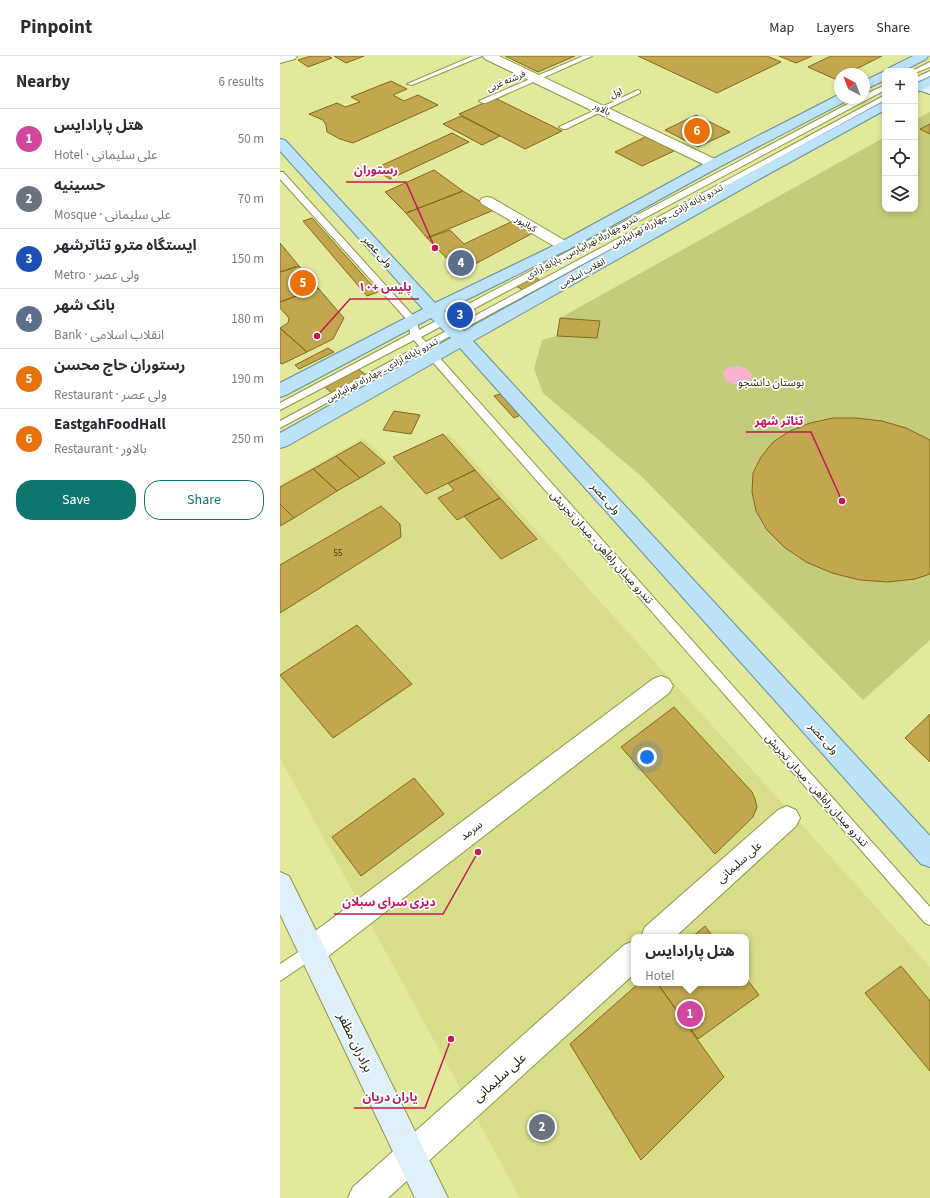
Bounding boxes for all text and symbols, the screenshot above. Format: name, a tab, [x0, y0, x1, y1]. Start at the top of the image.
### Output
text: Pinpoint	[20, 14, 92, 41]
text: Map	[769, 18, 794, 38]
text: Layers	[816, 18, 854, 38]
text: Share	[876, 18, 910, 38]
street label: فرشته غربی	[485, 68, 528, 95]
north arrow	[834, 68, 870, 104]
map controls	[882, 68, 918, 212]
button: +	[882, 68, 918, 104]
text: Nearby	[16, 70, 70, 94]
text: 6 results	[219, 73, 264, 91]
street label: اول	[608, 85, 625, 102]
street label: بالاور	[590, 99, 613, 119]
button: −	[882, 104, 918, 140]
text: هتل پارادایس	[54, 115, 143, 136]
pin: 6	[684, 116, 710, 146]
text: 1	[26, 130, 32, 148]
text: 50 m	[238, 130, 264, 148]
button: locate	[882, 140, 918, 176]
text: Hotel · علی سلیمانی	[54, 146, 158, 164]
callout: رستوران	[346, 158, 406, 182]
text: رستوران	[354, 162, 398, 179]
text: حسینیه	[54, 175, 105, 196]
button: layers	[882, 176, 918, 212]
street label: تندرو پایانه آزادی ـ چهارراه تهرانپارس	[609, 181, 726, 252]
text: 2	[26, 190, 32, 208]
text: 70 m	[238, 190, 264, 208]
text: Mosque · علی سلیمانی	[54, 206, 171, 224]
street label: تندرو چهارراه تهرانپارس ـ پایانه آزادی	[524, 212, 641, 283]
street label: کیانپور	[512, 213, 539, 236]
street label: ولی عصر	[358, 231, 396, 271]
text: ایستگاه مترو تئاترشهر	[54, 235, 197, 256]
pin: 4	[448, 248, 474, 278]
text: 3	[26, 250, 32, 268]
text: 150 m	[231, 250, 264, 268]
street label: انقلاب اسلامی	[557, 255, 608, 292]
text: Metro · ولی عصر	[54, 266, 139, 284]
pin: 5	[290, 268, 316, 298]
callout: پلیس +۱۰	[350, 275, 419, 299]
text: پلیس +۱۰	[358, 279, 412, 296]
text: بانک شهر	[54, 295, 115, 316]
pin: 3	[447, 300, 473, 330]
text: 4	[26, 310, 32, 328]
text: 180 m	[231, 310, 264, 328]
text: Bank · انقلاب اسلامی	[54, 326, 164, 344]
street label: تندرو پایانه آزادی ـ چهارراه تهرانپارس	[324, 335, 441, 406]
text: رستوران حاج محسن	[54, 355, 185, 376]
text: 5	[26, 370, 32, 388]
text: 190 m	[231, 370, 264, 388]
park label: بوستان دانشجو	[738, 375, 804, 390]
text: Restaurant · ولی عصر	[54, 386, 167, 404]
callout: تئاتر شهر	[746, 408, 811, 432]
text: تئاتر شهر	[754, 413, 804, 430]
text: EastgahFoodHall	[54, 414, 166, 435]
text: 6	[26, 430, 32, 448]
text: 250 m	[231, 430, 264, 448]
text: Restaurant · بالاور	[54, 440, 147, 458]
street label: ولی عصر	[587, 478, 624, 518]
button: Save	[16, 480, 136, 520]
button: Share	[144, 480, 264, 520]
street label: تندرو میدان راه‌آهن - میدان تجریش	[547, 488, 657, 607]
house number: 55	[334, 547, 343, 560]
street label: ولی عصر	[805, 718, 842, 758]
street label: تندرو میدان راه‌آهن - میدان تجریش	[762, 731, 872, 850]
your location	[637, 747, 657, 767]
street label: سرمد	[457, 817, 486, 844]
street label: علی سلیمانی	[714, 838, 765, 887]
callout: دیزی سرای سبلان	[334, 890, 443, 914]
text: دیزی سرای سبلان	[342, 894, 436, 911]
popup	[631, 934, 749, 986]
text: هتل پارادایس	[645, 941, 735, 962]
text: Hotel	[645, 967, 675, 985]
pin: 1	[677, 999, 703, 1029]
street label: برادران مظفر	[332, 1009, 377, 1075]
street label: علی سلیمانی	[469, 1049, 531, 1106]
callout: یاران دریان	[354, 1084, 425, 1108]
text: یاران دریان	[362, 1089, 418, 1106]
pin: 2	[529, 1112, 555, 1142]

